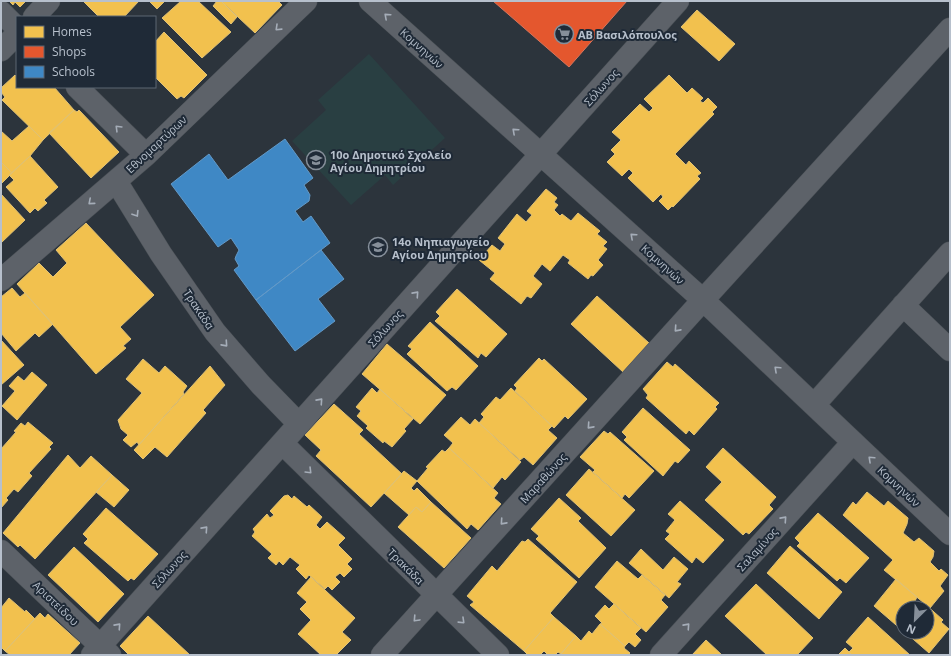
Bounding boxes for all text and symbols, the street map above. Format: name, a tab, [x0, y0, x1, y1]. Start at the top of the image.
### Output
one-way arrow	[384, 13, 392, 21]
legend	[16, 16, 156, 88]
text: Homes	[52, 23, 92, 40]
one-way arrow	[275, 23, 283, 31]
supermarket icon: ΑΒ Βασιλόπουλος	[553, 23, 575, 45]
street label: Κομνηνών	[397, 25, 447, 71]
place label: ΑΒ Βασιλόπουλος	[578, 27, 677, 42]
text: Shops	[52, 43, 87, 60]
text: Schools	[52, 63, 95, 80]
street label: Σόλωνος	[580, 65, 622, 109]
street label: Εθνομαρτύρων	[122, 112, 190, 176]
one-way arrow	[115, 125, 123, 133]
one-way arrow	[512, 128, 520, 135]
place label: 10ο Δημοτικό Σχολείο Αγίου Δημητρίου	[330, 147, 452, 175]
school or university icon: 10ο Δημοτικό Σχολείο Αγίου Δημητρίου	[305, 149, 327, 171]
one-way arrow	[88, 198, 95, 205]
one-way arrow	[132, 210, 139, 217]
place label: 14ο Νηπιαγωγείο Αγίου Δημητρίου	[392, 234, 490, 262]
one-way arrow	[630, 234, 637, 241]
school or university icon: 14ο Νηπιαγωγείο Αγίου Δημητρίου	[367, 236, 389, 258]
street label: Κομνηνών	[638, 241, 688, 287]
street label: Τρακάδα	[180, 286, 218, 332]
one-way arrow	[411, 291, 418, 299]
street label: Σόλωνος	[364, 306, 406, 350]
one-way arrow	[674, 324, 682, 332]
one-way arrow	[221, 339, 228, 347]
one-way arrow	[774, 367, 781, 374]
one-way arrow	[315, 398, 322, 406]
one-way arrow	[588, 421, 595, 428]
street label: Μαραθώνος	[516, 450, 570, 506]
one-way arrow	[868, 456, 876, 464]
street label: Κομνηνών	[874, 462, 924, 510]
one-way arrow	[304, 466, 312, 473]
one-way arrow	[500, 517, 508, 525]
one-way arrow	[779, 517, 786, 524]
street label: Σαλαμίνος	[733, 524, 781, 574]
one-way arrow	[200, 526, 207, 534]
street label: Τρακάδα	[385, 545, 427, 587]
street label: Σόλωνος	[148, 547, 190, 591]
street label: Αριστείδου	[30, 577, 82, 629]
north arrow	[895, 600, 935, 640]
one-way arrow	[414, 614, 421, 621]
one-way arrow	[457, 616, 465, 623]
text: N	[904, 621, 918, 638]
one-way arrow	[113, 623, 121, 631]
one-way arrow	[682, 623, 690, 631]

